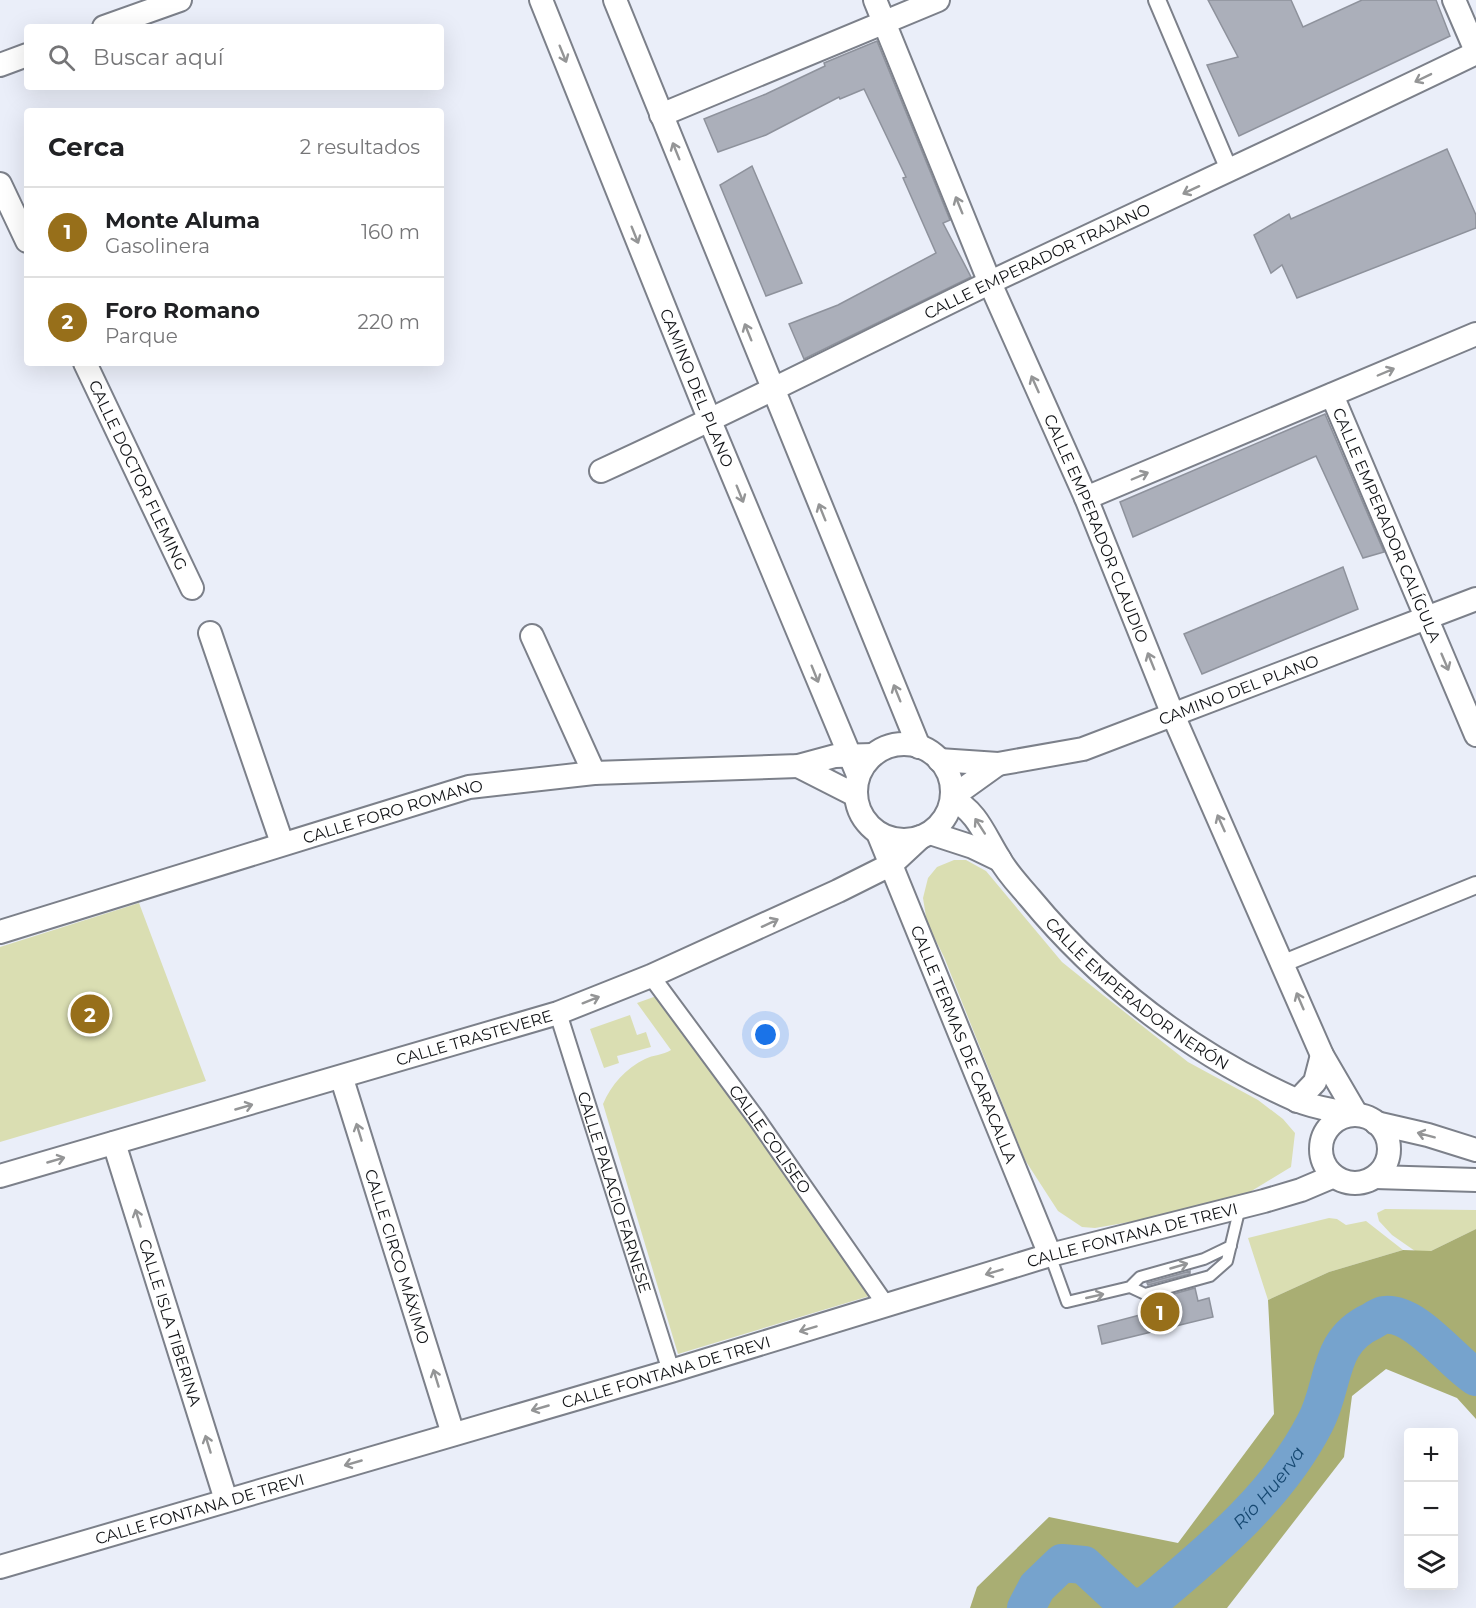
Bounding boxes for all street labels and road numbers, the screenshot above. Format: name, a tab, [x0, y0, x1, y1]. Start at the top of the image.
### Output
street label: CALLE EMPERADOR TRAJANO	[921, 199, 1153, 323]
street label: CAMINO DEL PLANO	[656, 306, 738, 470]
street label: CALLE DOCTOR FLEMING	[85, 377, 192, 573]
street label: CALLE EMPERADOR CALÍGULA	[1329, 405, 1445, 645]
street label: CALLE EMPERADOR CLAUDIO	[1040, 411, 1153, 646]
street label: CAMINO DEL PLANO	[1156, 650, 1321, 729]
street label: CALLE FORO ROMANO	[300, 776, 484, 847]
street label: CALLE EMPERADOR NERÓN	[1042, 913, 1233, 1073]
street label: CALLE TERMAS DE CARACALLA	[907, 922, 1021, 1166]
street label: CALLE TRASTEVERE	[394, 1006, 555, 1069]
street label: CALLE COLISEO	[725, 1081, 815, 1197]
street label: CALLE PALACIO FARNESE	[574, 1089, 655, 1295]
street label: CALLE CIRCO MÁXIMO	[361, 1167, 434, 1346]
street label: CALLE FONTANA DE TREVI	[1024, 1199, 1239, 1271]
street label: CALLE ISLA TIBERINA	[135, 1237, 206, 1409]
street label: CALLE FONTANA DE TREVI	[559, 1332, 773, 1412]
street label: CALLE FONTANA DE TREVI	[93, 1469, 306, 1548]

